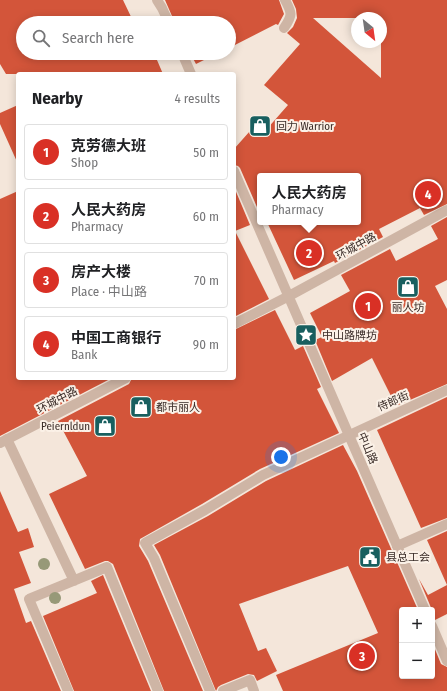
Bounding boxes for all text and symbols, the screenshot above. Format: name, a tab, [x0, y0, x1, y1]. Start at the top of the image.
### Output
north arrow	[351, 12, 387, 48]
search box	[16, 16, 236, 60]
icon: search	[30, 27, 52, 49]
text: Search here	[62, 29, 134, 47]
text: Nearby	[32, 88, 83, 109]
text: 4 results	[174, 91, 220, 106]
shop icon: 回力 Warrior	[247, 113, 273, 139]
place label: 回力 Warrior	[276, 120, 334, 133]
text: 克劳德大班	[71, 137, 146, 155]
text: 1	[43, 145, 49, 160]
text: 50 m	[193, 145, 219, 160]
text: Shop	[71, 155, 98, 170]
popup	[257, 173, 361, 225]
pin: 4	[415, 179, 441, 209]
text: 人民大药房	[271, 184, 347, 202]
text: 人民大药房	[71, 201, 146, 219]
text: Pharmacy	[271, 202, 324, 217]
text: 2	[43, 209, 49, 224]
text: 60 m	[193, 209, 219, 224]
text: Pharmacy	[71, 219, 123, 234]
street label: 环城中路	[334, 230, 379, 263]
pin: 2	[296, 238, 322, 268]
text: 房产大楼	[71, 263, 131, 281]
text: 3	[43, 273, 49, 288]
text: 70 m	[194, 273, 219, 288]
shop icon: 丽人坊	[395, 274, 421, 300]
text: Place · 中山路	[71, 284, 147, 299]
pin: 1	[355, 291, 381, 321]
place label: 丽人坊	[392, 301, 425, 314]
place icon: 中山路牌坊	[293, 322, 319, 348]
text: 中国工商银行	[71, 329, 161, 347]
place label: 中山路牌坊	[322, 329, 377, 342]
text: 4	[43, 337, 49, 352]
text: 90 m	[193, 337, 219, 352]
text: Bank	[71, 347, 97, 362]
street label: 环城中路	[35, 385, 80, 416]
street label: 侍郎街	[375, 389, 411, 414]
shop icon: 都市丽人	[128, 394, 154, 420]
place label: 都市丽人	[156, 401, 200, 414]
shop icon: Peiernldun	[92, 413, 118, 439]
place label: Peiernldun	[41, 420, 90, 433]
street label: 中山路	[355, 430, 380, 466]
your location	[271, 447, 291, 467]
public building icon: 县总工会	[357, 544, 383, 570]
place label: 县总工会	[386, 551, 430, 564]
map controls	[399, 607, 435, 679]
button: +	[399, 607, 435, 643]
pin: 3	[349, 641, 375, 671]
button: −	[399, 643, 435, 679]

